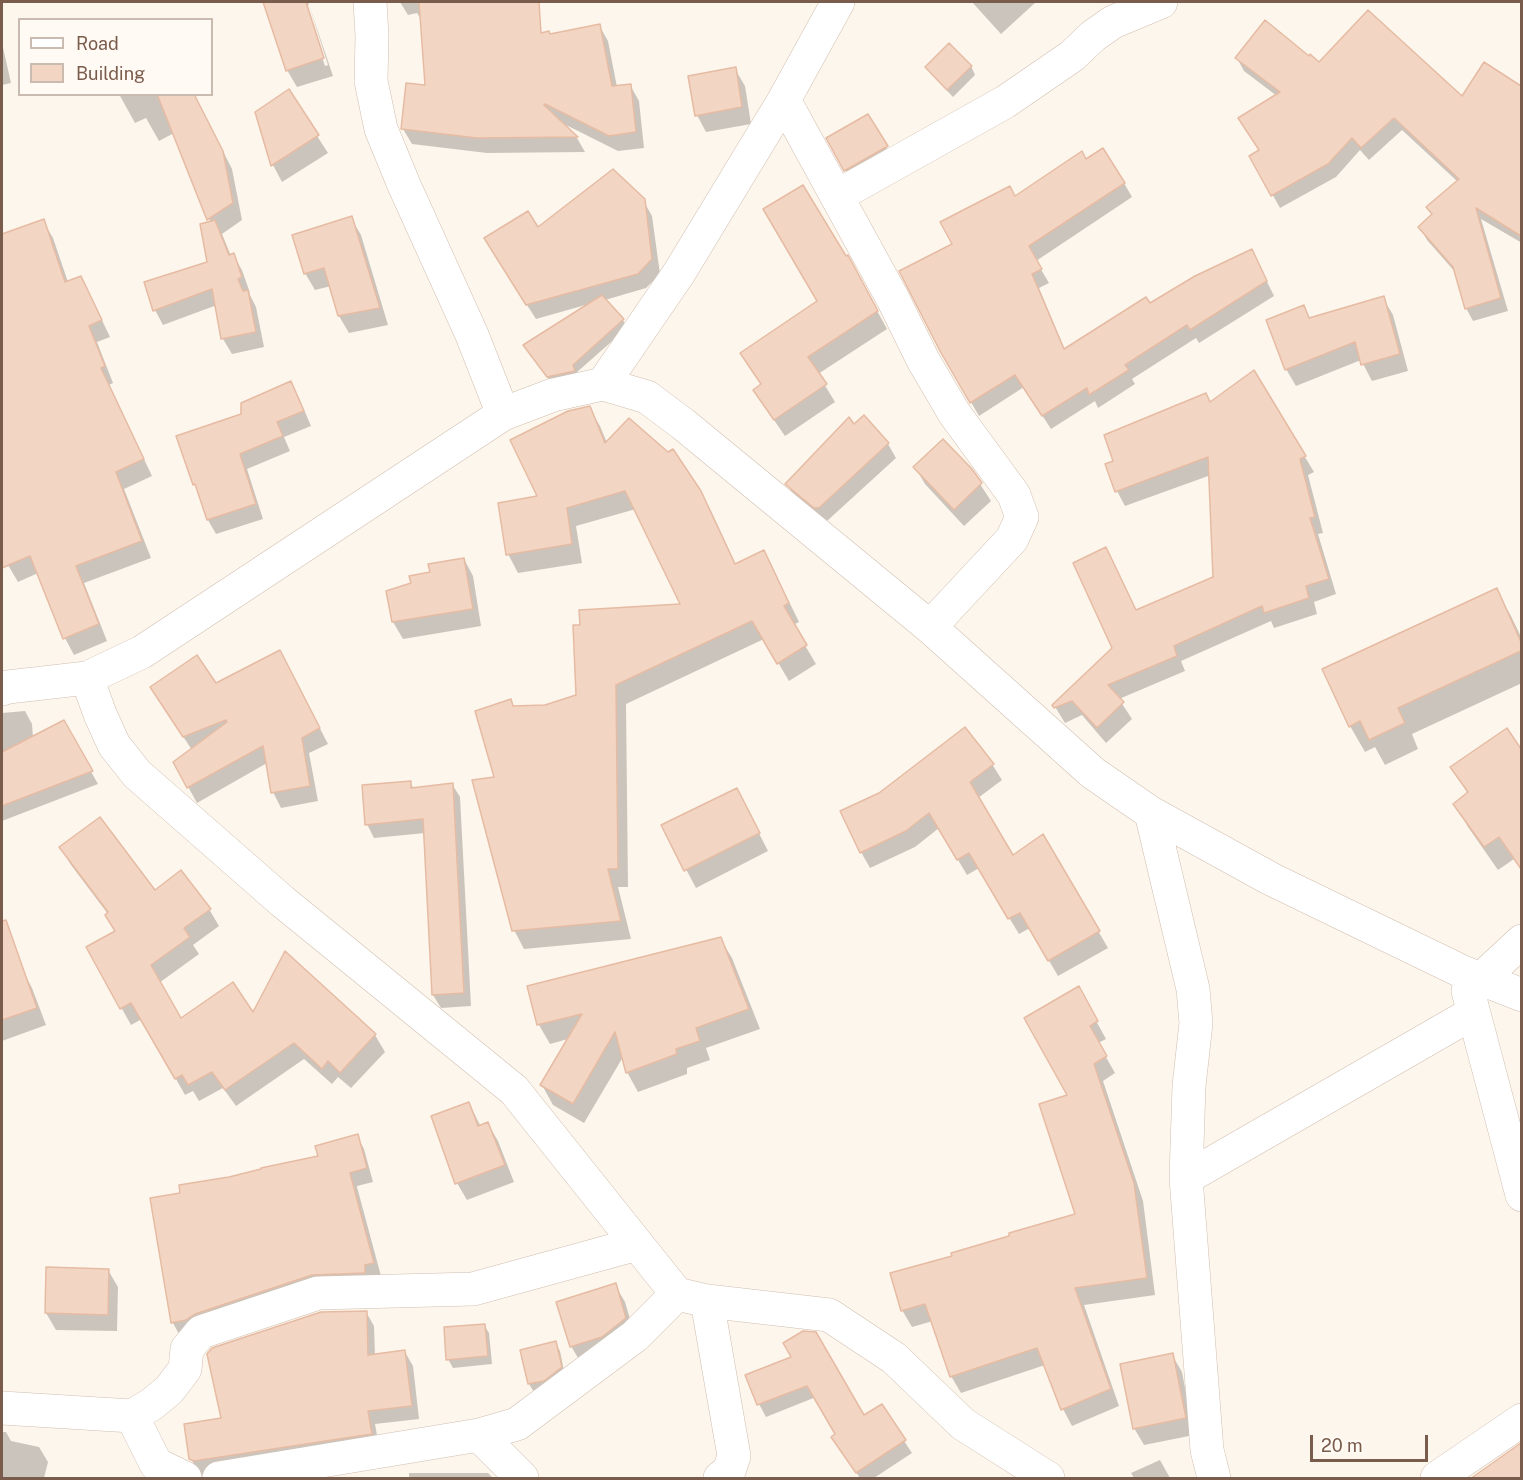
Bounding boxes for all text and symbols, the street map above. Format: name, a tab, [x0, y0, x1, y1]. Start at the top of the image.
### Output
legend	[18, 18, 213, 96]
text: Road	[76, 33, 119, 54]
text: Building	[76, 63, 145, 84]
scale bar	[1313, 1423, 1432, 1461]
text: 20 m	[1321, 1435, 1363, 1456]

